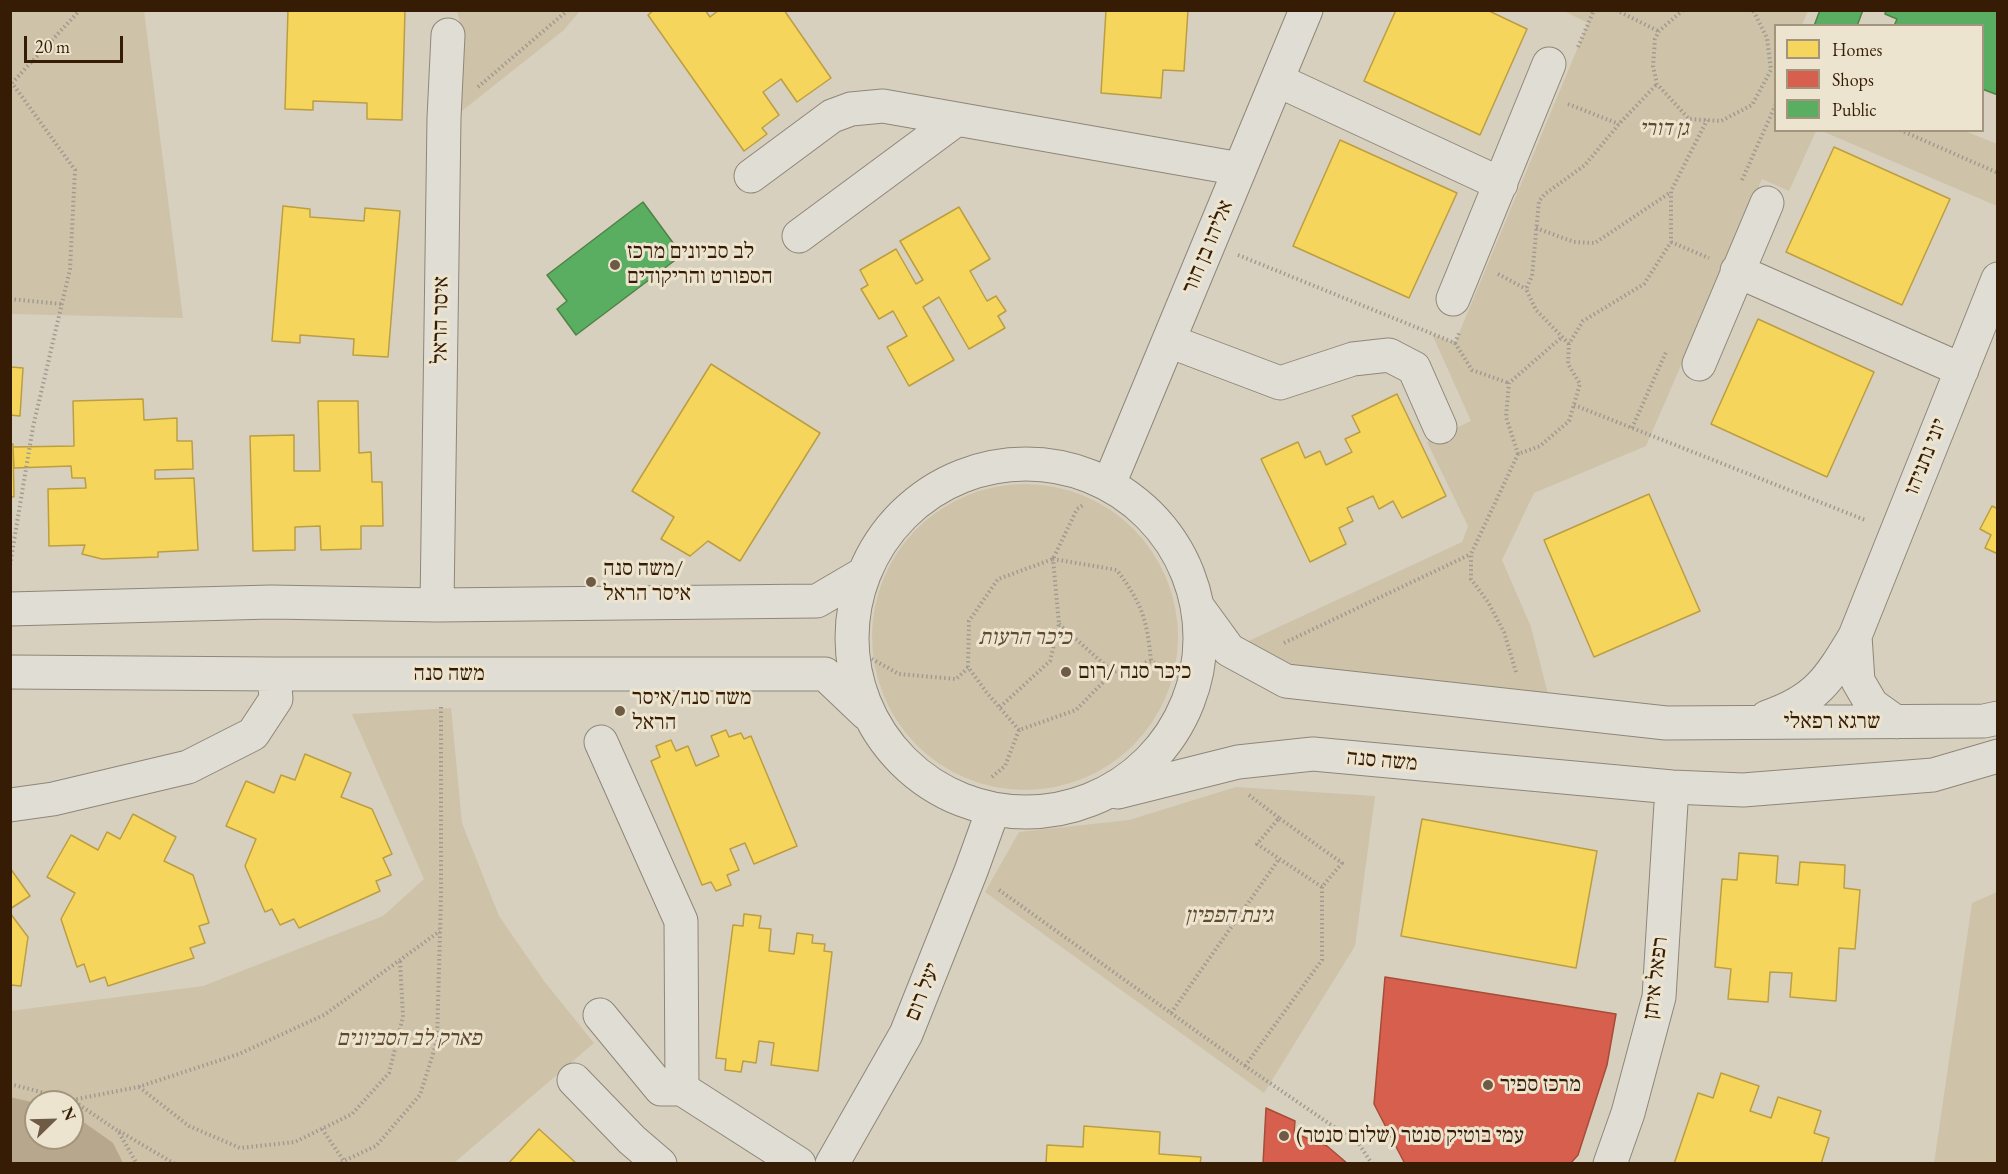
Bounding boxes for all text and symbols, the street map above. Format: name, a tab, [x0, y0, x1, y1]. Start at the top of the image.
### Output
scale bar	[27, 24, 126, 62]
legend	[1774, 24, 1984, 132]
text: 20 m	[35, 35, 70, 58]
text: Homes	[1832, 38, 1882, 61]
text: Shops	[1832, 68, 1874, 91]
text: Public	[1832, 98, 1876, 121]
park label: גן דורי	[1639, 116, 1689, 142]
street label: אליהו בן חור	[1176, 196, 1240, 298]
place label: לב סביונים מרכז הספורט והריקודים	[627, 239, 773, 290]
marker: לב סביונים מרכז הספורט והריקודים	[608, 258, 622, 272]
street label: איסר הראל	[427, 276, 455, 364]
street label: יוני נתניהו	[1899, 415, 1953, 499]
place label: משה סנה/ איסר הראל	[603, 556, 691, 608]
marker: משה סנה/ איסר הראל	[584, 575, 598, 589]
park label: כיכר הרעות	[979, 625, 1071, 651]
place label: כיכר סנה /רום	[1078, 659, 1192, 685]
street label: משה סנה	[413, 661, 485, 687]
marker: כיכר סנה /רום	[1059, 665, 1073, 679]
place label: משה סנה/איסר הראל	[632, 685, 752, 736]
marker: משה סנה/איסר הראל	[613, 704, 627, 718]
street label: שרגא רפאלי	[1783, 709, 1881, 735]
street label: משה סנה	[1345, 745, 1419, 777]
park label: גינת הפפיון	[1185, 903, 1273, 929]
street label: רפאל איתן	[1638, 935, 1674, 1021]
street label: יעל רום	[900, 959, 946, 1025]
park label: פארק לב הסביונים	[337, 1026, 481, 1052]
place label: מרכז ספיר	[1500, 1072, 1581, 1098]
marker: מרכז ספיר	[1481, 1078, 1495, 1092]
north arrow	[24, 1090, 84, 1150]
text: N	[57, 1103, 81, 1124]
place label: עמי בוטיק סנטר (שלום סנטר)	[1296, 1123, 1524, 1149]
marker: עמי בוטיק סנטר (שלום סנטר)	[1277, 1129, 1291, 1143]

